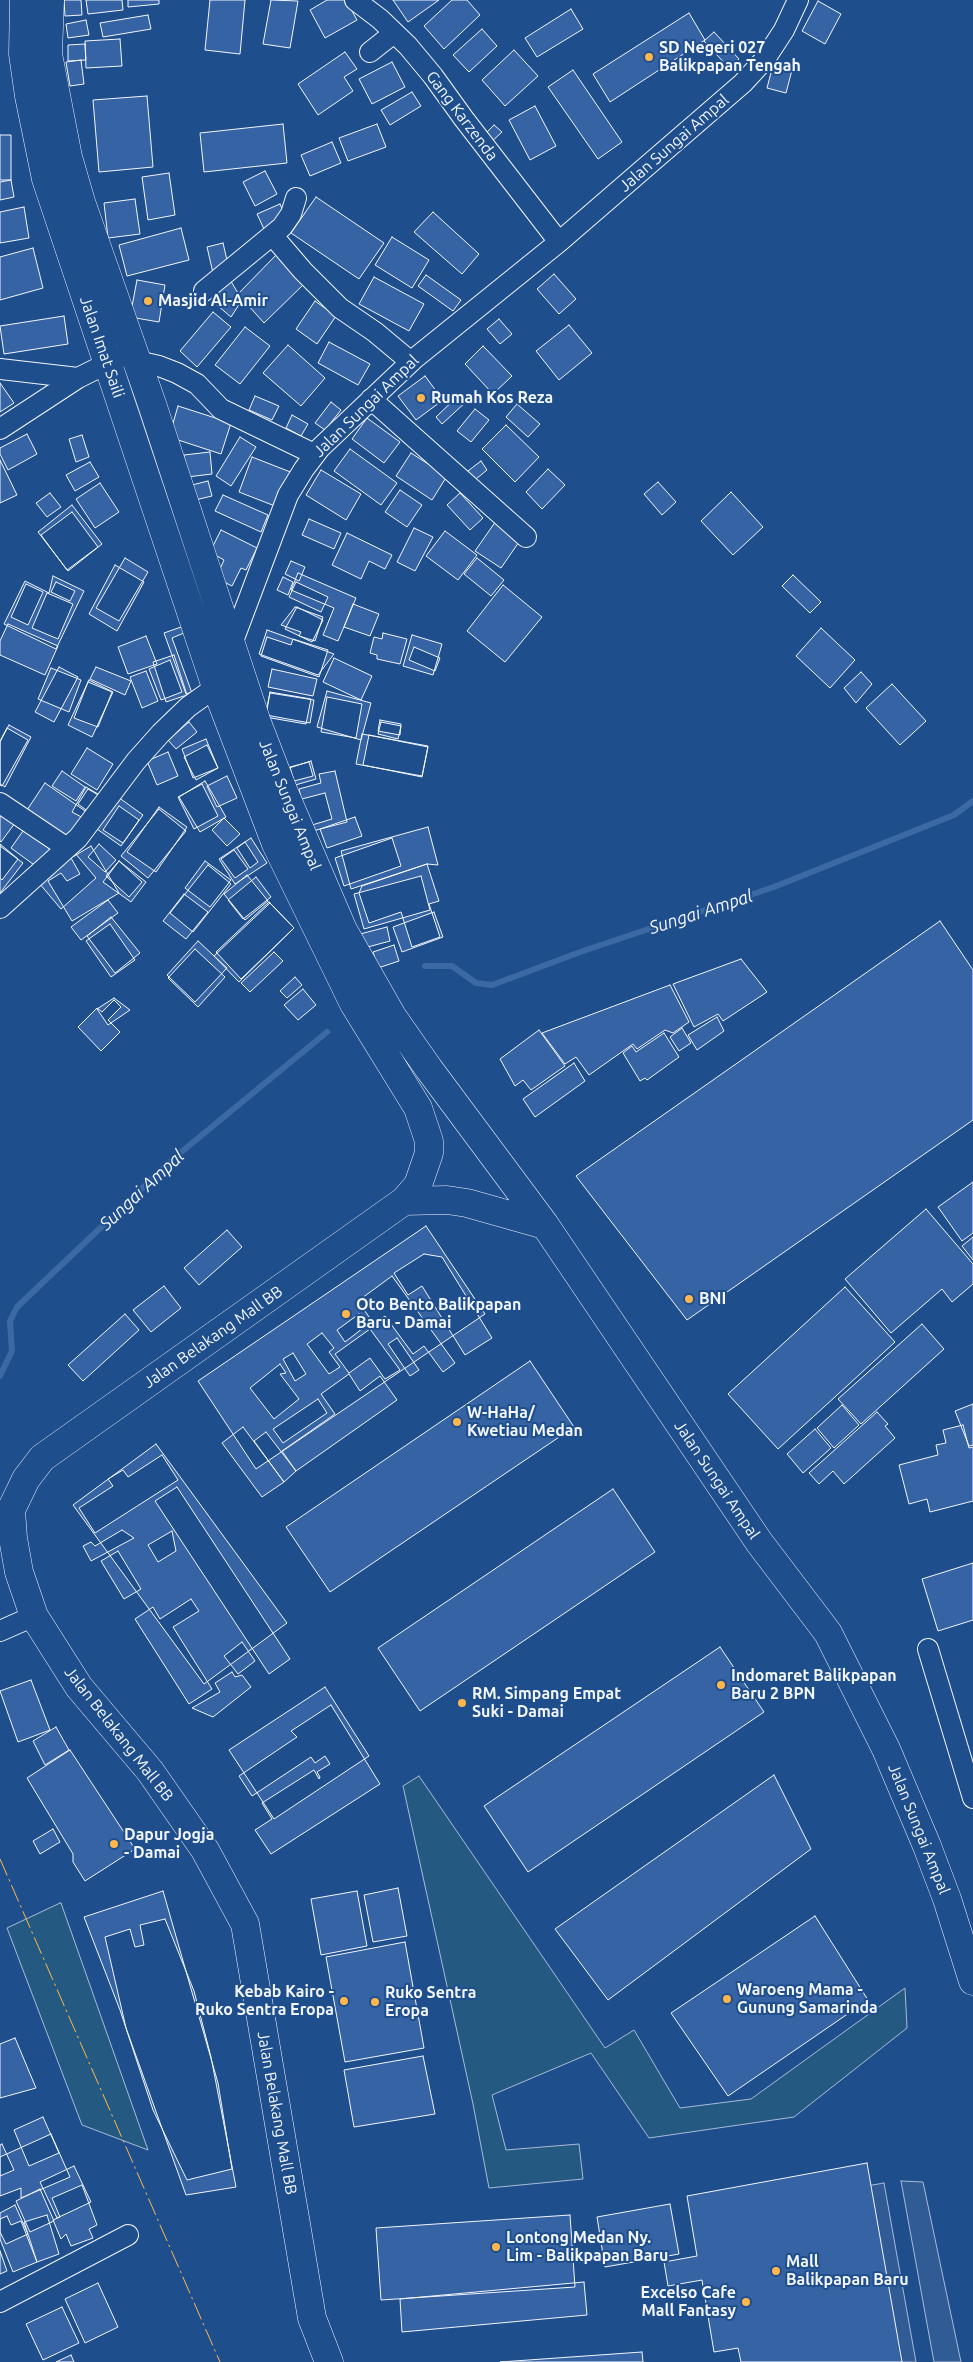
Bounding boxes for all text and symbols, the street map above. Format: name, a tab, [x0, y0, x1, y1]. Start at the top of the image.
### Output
place label: SD Negeri 027 Balikpapan Tengah	[659, 38, 801, 76]
marker: SD Negeri 027 Balikpapan Tengah	[643, 51, 655, 63]
street label: Gang Karzenda	[422, 67, 502, 165]
street label: Jalan Sungai Ampal	[615, 90, 733, 196]
place label: Masjid Al-Amir	[158, 291, 268, 311]
street label: Jalan Imat Saili	[76, 294, 128, 400]
marker: Masjid Al-Amir	[142, 295, 154, 307]
street label: Jalan Sungai Ampal	[309, 351, 423, 461]
place label: Rumah Kos Reza	[431, 388, 553, 408]
marker: Rumah Kos Reza	[415, 392, 427, 404]
street label: Jalan Sungai Ampal	[255, 737, 325, 873]
water label: Sungai Ampal	[646, 885, 756, 939]
water label: Sungai Ampal	[95, 1145, 189, 1235]
street label: Jalan Belakang Mall BB	[140, 1282, 286, 1392]
place label: BNI	[699, 1289, 726, 1309]
marker: BNI	[683, 1293, 695, 1305]
place label: Oto Bento Balikpapan Baru - Damai	[356, 1295, 521, 1333]
marker: Oto Bento Balikpapan Baru - Damai	[340, 1308, 352, 1320]
place label: W-HaHa/ Kwetiau Medan	[467, 1403, 583, 1441]
marker: W-HaHa/ Kwetiau Medan	[451, 1416, 463, 1428]
street label: Jalan Sungai Ampal	[670, 1417, 764, 1543]
street label: Jalan Belakang Mall BB	[60, 1663, 178, 1805]
place label: Indomaret Balikpapan Baru 2 BPN	[731, 1666, 897, 1704]
marker: Indomaret Balikpapan Baru 2 BPN	[715, 1679, 727, 1691]
place label: RM. Simpang Empat Suki - Damai	[472, 1684, 621, 1722]
marker: RM. Simpang Empat Suki - Damai	[456, 1697, 468, 1709]
street label: Jalan Sungai Ampal	[884, 1761, 954, 1897]
place label: Dapur Jogja - Damai	[124, 1825, 214, 1863]
marker: Dapur Jogja - Damai	[108, 1838, 120, 1850]
place label: Waroeng Mama - Gunung Samarinda	[737, 1980, 878, 2018]
place label: Kebab Kairo - Ruko Sentra Eropa	[195, 1982, 334, 2020]
place label: Ruko Sentra Eropa	[385, 1983, 476, 2021]
marker: Waroeng Mama - Gunung Samarinda	[721, 1993, 733, 2005]
marker: Kebab Kairo - Ruko Sentra Eropa	[338, 1995, 350, 2007]
marker: Ruko Sentra Eropa	[369, 1996, 381, 2008]
street label: Jalan Belakang Mall BB	[253, 2030, 301, 2196]
place label: Lontong Medan Ny. Lim - Balikpapan Baru	[506, 2228, 668, 2266]
marker: Lontong Medan Ny. Lim - Balikpapan Baru	[490, 2241, 502, 2253]
place label: Mall Balikpapan Baru	[786, 2252, 908, 2290]
marker: Mall Balikpapan Baru	[770, 2265, 782, 2277]
place label: Excelso Cafe Mall Fantasy	[641, 2283, 736, 2321]
marker: Excelso Cafe Mall Fantasy	[740, 2296, 752, 2308]

